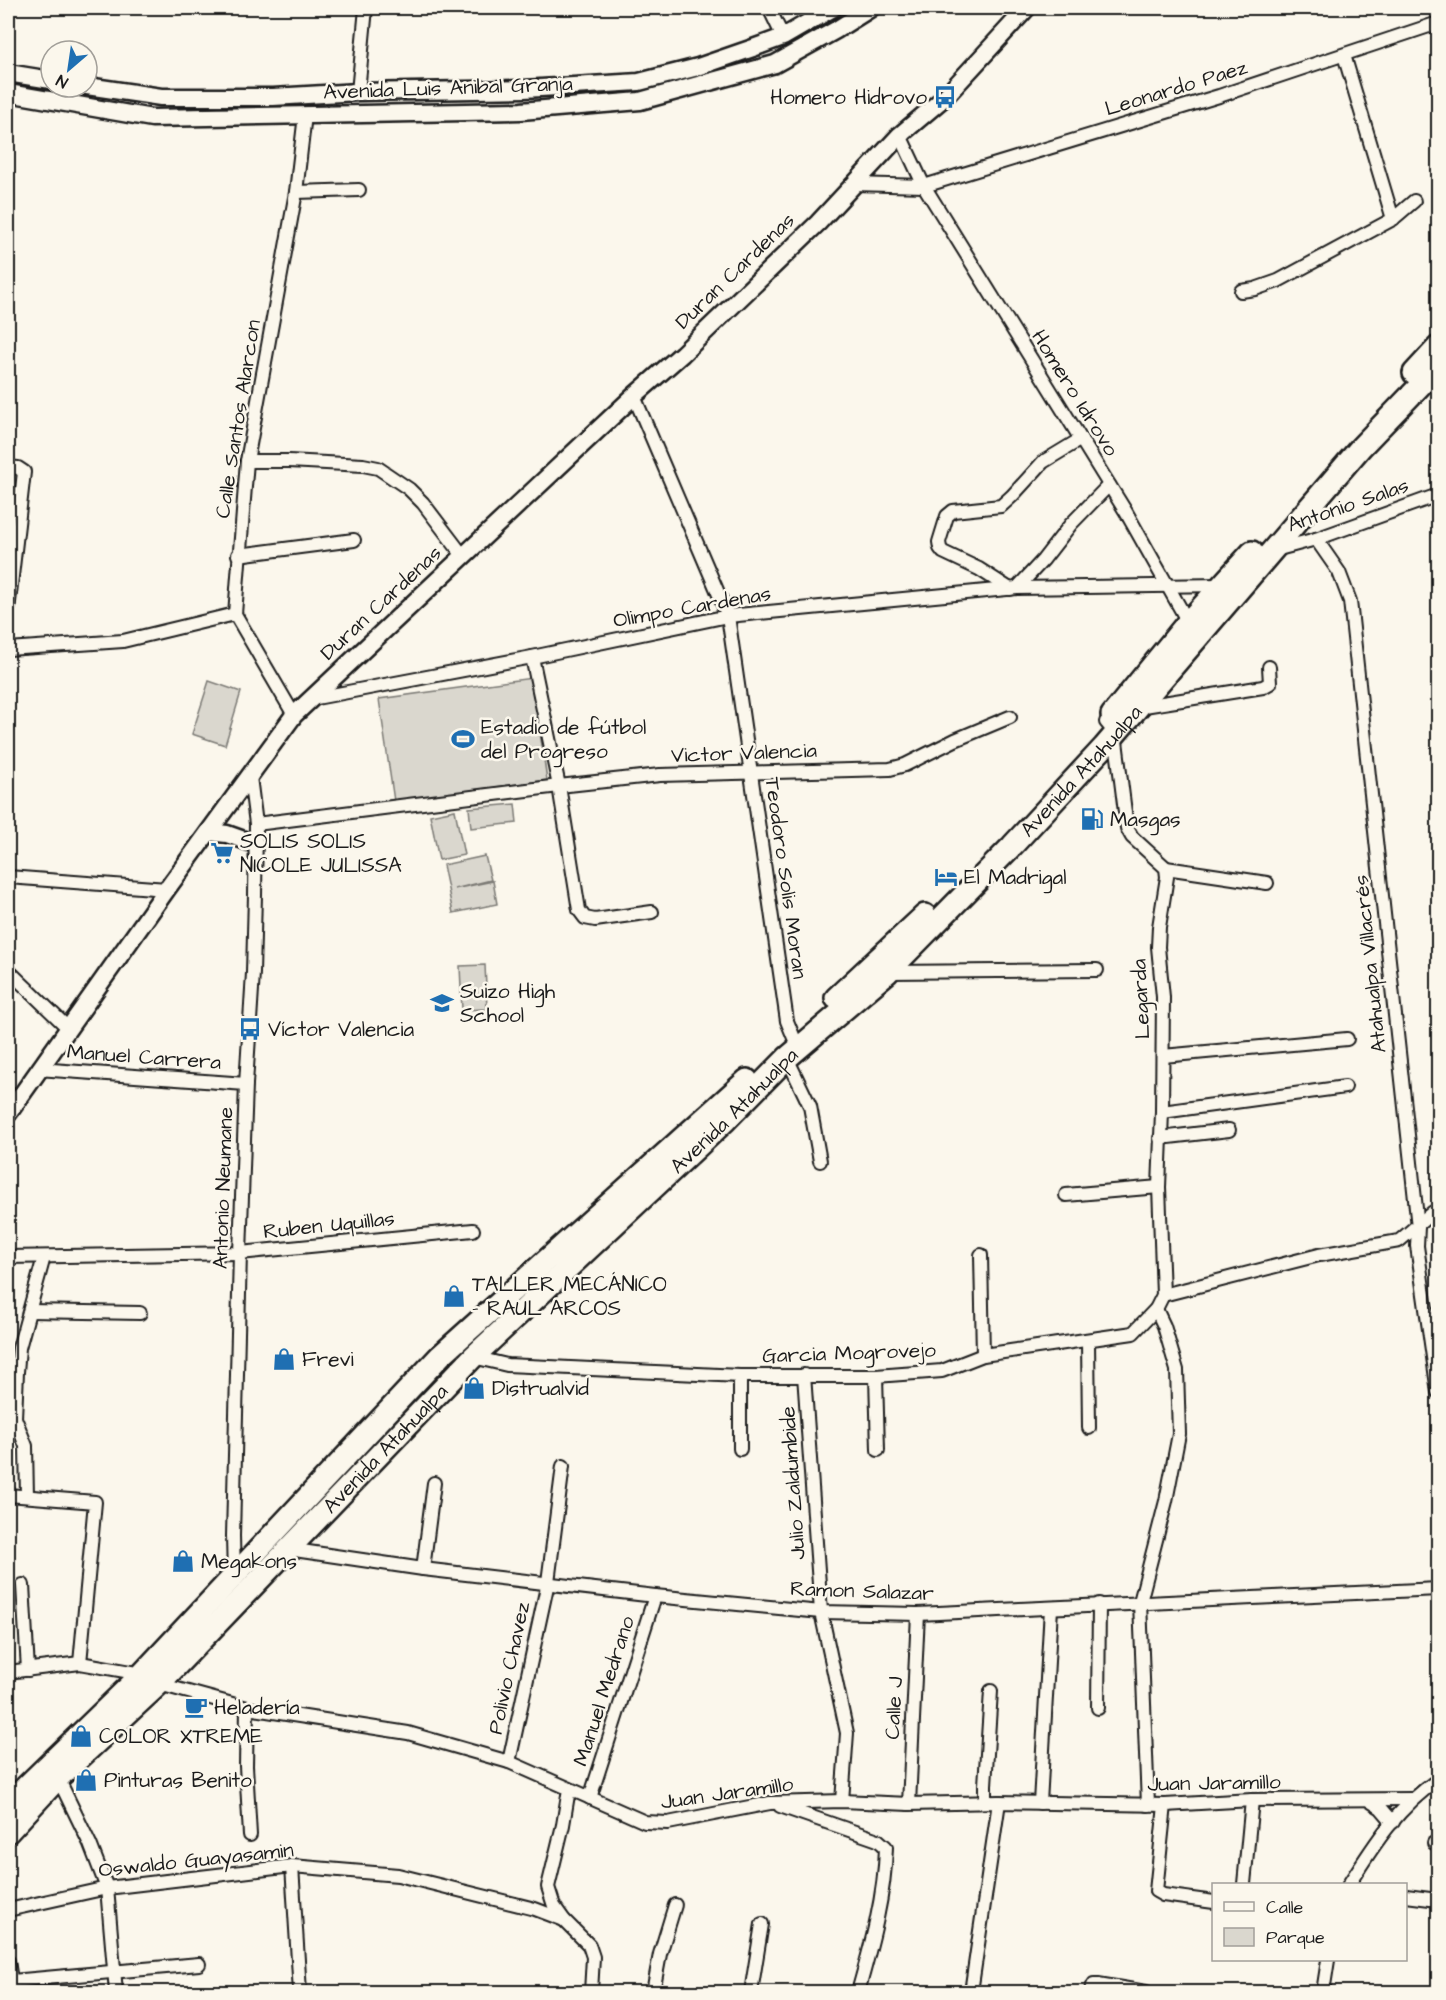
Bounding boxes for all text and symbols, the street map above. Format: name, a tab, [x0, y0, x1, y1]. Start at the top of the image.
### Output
north arrow	[39, 39, 99, 99]
street label: Leonardo Paez	[1101, 52, 1251, 123]
text: N	[52, 69, 72, 93]
street label: Avenida Luis Anibal Granja	[323, 69, 574, 107]
place label: Homero Hidrovo	[770, 83, 927, 112]
bus stop icon: Homero Hidrovo	[932, 84, 958, 110]
street label: Duran Cardenas	[669, 206, 801, 336]
street label: Calle Santos Alarcon	[208, 318, 268, 520]
street label: Homero Idrovo	[1025, 324, 1126, 462]
street label: Antonio Salas	[1283, 471, 1413, 539]
street label: Duran Cardenas	[314, 539, 448, 667]
street label: Olimpo Cardenas	[611, 579, 773, 636]
street label: Avenida Atahualpa	[1013, 698, 1149, 843]
place label: Estadio de fútbol del Progreso	[481, 713, 646, 768]
sports icon: Estadio de fútbol del Progreso	[450, 726, 476, 752]
street label: Victor Valencia	[670, 736, 818, 770]
street label: Teodoro Solis Moran	[757, 775, 815, 981]
place label: Masgas	[1110, 805, 1181, 836]
fuel station icon: Masgas	[1079, 806, 1105, 832]
place label: SOLIS SOLIS NICOLE JULISSA	[240, 827, 402, 880]
supermarket icon: SOLIS SOLIS NICOLE JULISSA	[209, 840, 235, 866]
place label: El Madrigal	[964, 863, 1067, 894]
hotel icon: El Madrigal	[933, 864, 959, 890]
street label: Atahualpa Villacrés	[1346, 873, 1395, 1054]
street label: Legarda	[1124, 958, 1160, 1040]
place label: Suizo High School	[460, 977, 556, 1030]
school or university icon: Suizo High School	[429, 990, 455, 1016]
place label: Víctor Valencia	[268, 1015, 414, 1044]
bus stop icon: Víctor Valencia	[237, 1016, 263, 1042]
street label: Manuel Carrera	[66, 1037, 222, 1077]
street label: Avenida Atahualpa	[663, 1040, 804, 1180]
street label: Antonio Neumane	[206, 1106, 240, 1270]
street label: Ruben Uquillas	[262, 1204, 396, 1246]
place label: TALLER MECÁNICO - RAUL ARCOS	[472, 1270, 667, 1323]
shop icon: TALLER MECÁNICO - RAUL ARCOS	[441, 1283, 467, 1309]
street label: Garcia Mogrovejo	[762, 1335, 936, 1373]
place label: Frevi	[302, 1345, 354, 1374]
shop icon: Frevi	[271, 1346, 297, 1372]
place label: Distrualvid	[492, 1374, 589, 1403]
shop icon: Distrualvid	[461, 1375, 487, 1401]
street label: Avenida Atahualpa	[316, 1377, 454, 1520]
street label: Julio Zaldumbide	[773, 1405, 813, 1561]
place label: Megakons	[201, 1547, 297, 1578]
shop icon: Megakons	[170, 1548, 196, 1574]
street label: Ramon Salazar	[790, 1574, 935, 1608]
street label: Polivio Chavez	[481, 1599, 537, 1737]
street label: Manuel Medrano	[566, 1612, 642, 1770]
street label: Calle J	[878, 1676, 910, 1740]
place label: Heladería	[214, 1693, 300, 1722]
cafe icon: Heladería	[183, 1694, 209, 1720]
place label: COLOR XTREME	[99, 1722, 263, 1751]
shop icon: COLOR XTREME	[68, 1723, 94, 1749]
place label: Pinturas Benito	[104, 1766, 252, 1795]
shop icon: Pinturas Benito	[73, 1767, 99, 1793]
street label: Juan Jaramillo	[1147, 1767, 1281, 1799]
street label: Juan Jaramillo	[659, 1769, 795, 1817]
street label: Oswaldo Guayasamin	[97, 1835, 295, 1887]
legend	[1212, 1883, 1407, 1961]
text: Calle	[1266, 1895, 1304, 1920]
text: Parque	[1266, 1925, 1325, 1950]

